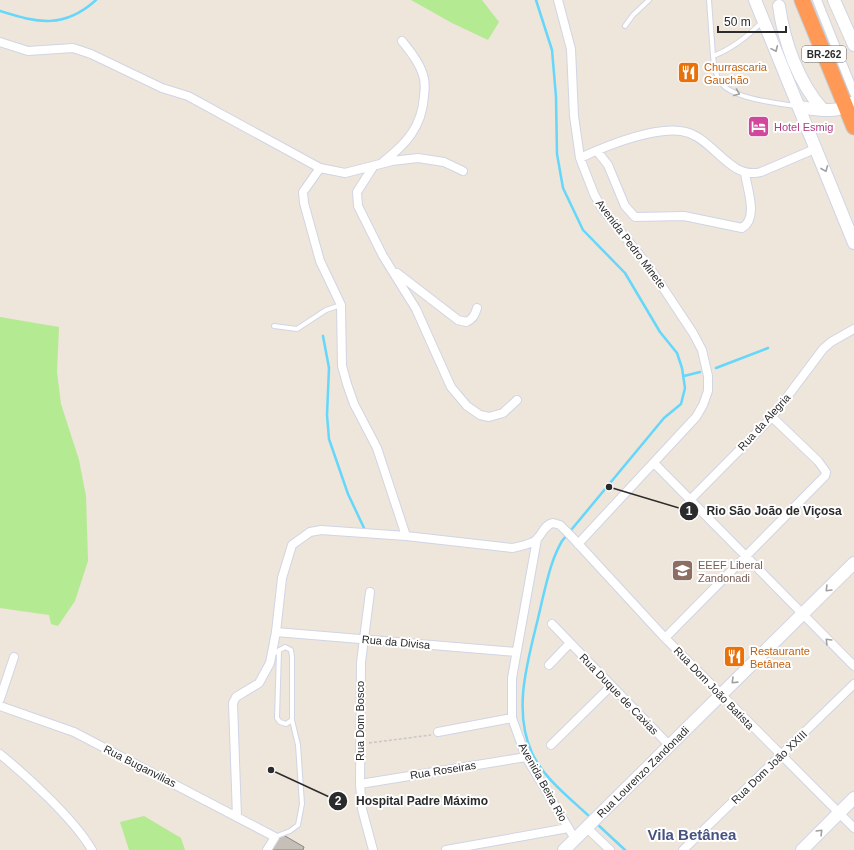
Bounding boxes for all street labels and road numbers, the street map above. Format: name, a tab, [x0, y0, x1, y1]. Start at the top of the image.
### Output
road number: BR-262	[802, 46, 846, 62]
street label: Avenida Pedro Minete	[594, 197, 668, 291]
street label: Rua da Alegria	[735, 391, 793, 453]
street label: Rua da Divisa	[361, 633, 432, 651]
street label: Rua Dom João Batista	[671, 644, 757, 732]
street label: Rua Duque de Caxias	[577, 651, 661, 737]
street label: Rua Dom Bosco	[354, 681, 366, 761]
street label: Rua Lourenzo Zandonadi	[594, 724, 691, 820]
street label: Rua Dom João XXIII	[729, 728, 809, 806]
street label: Avenida Beira Rio	[516, 741, 570, 823]
street label: Rua Buganvilias	[102, 743, 179, 790]
street label: Rua Roseiras	[409, 759, 477, 781]

